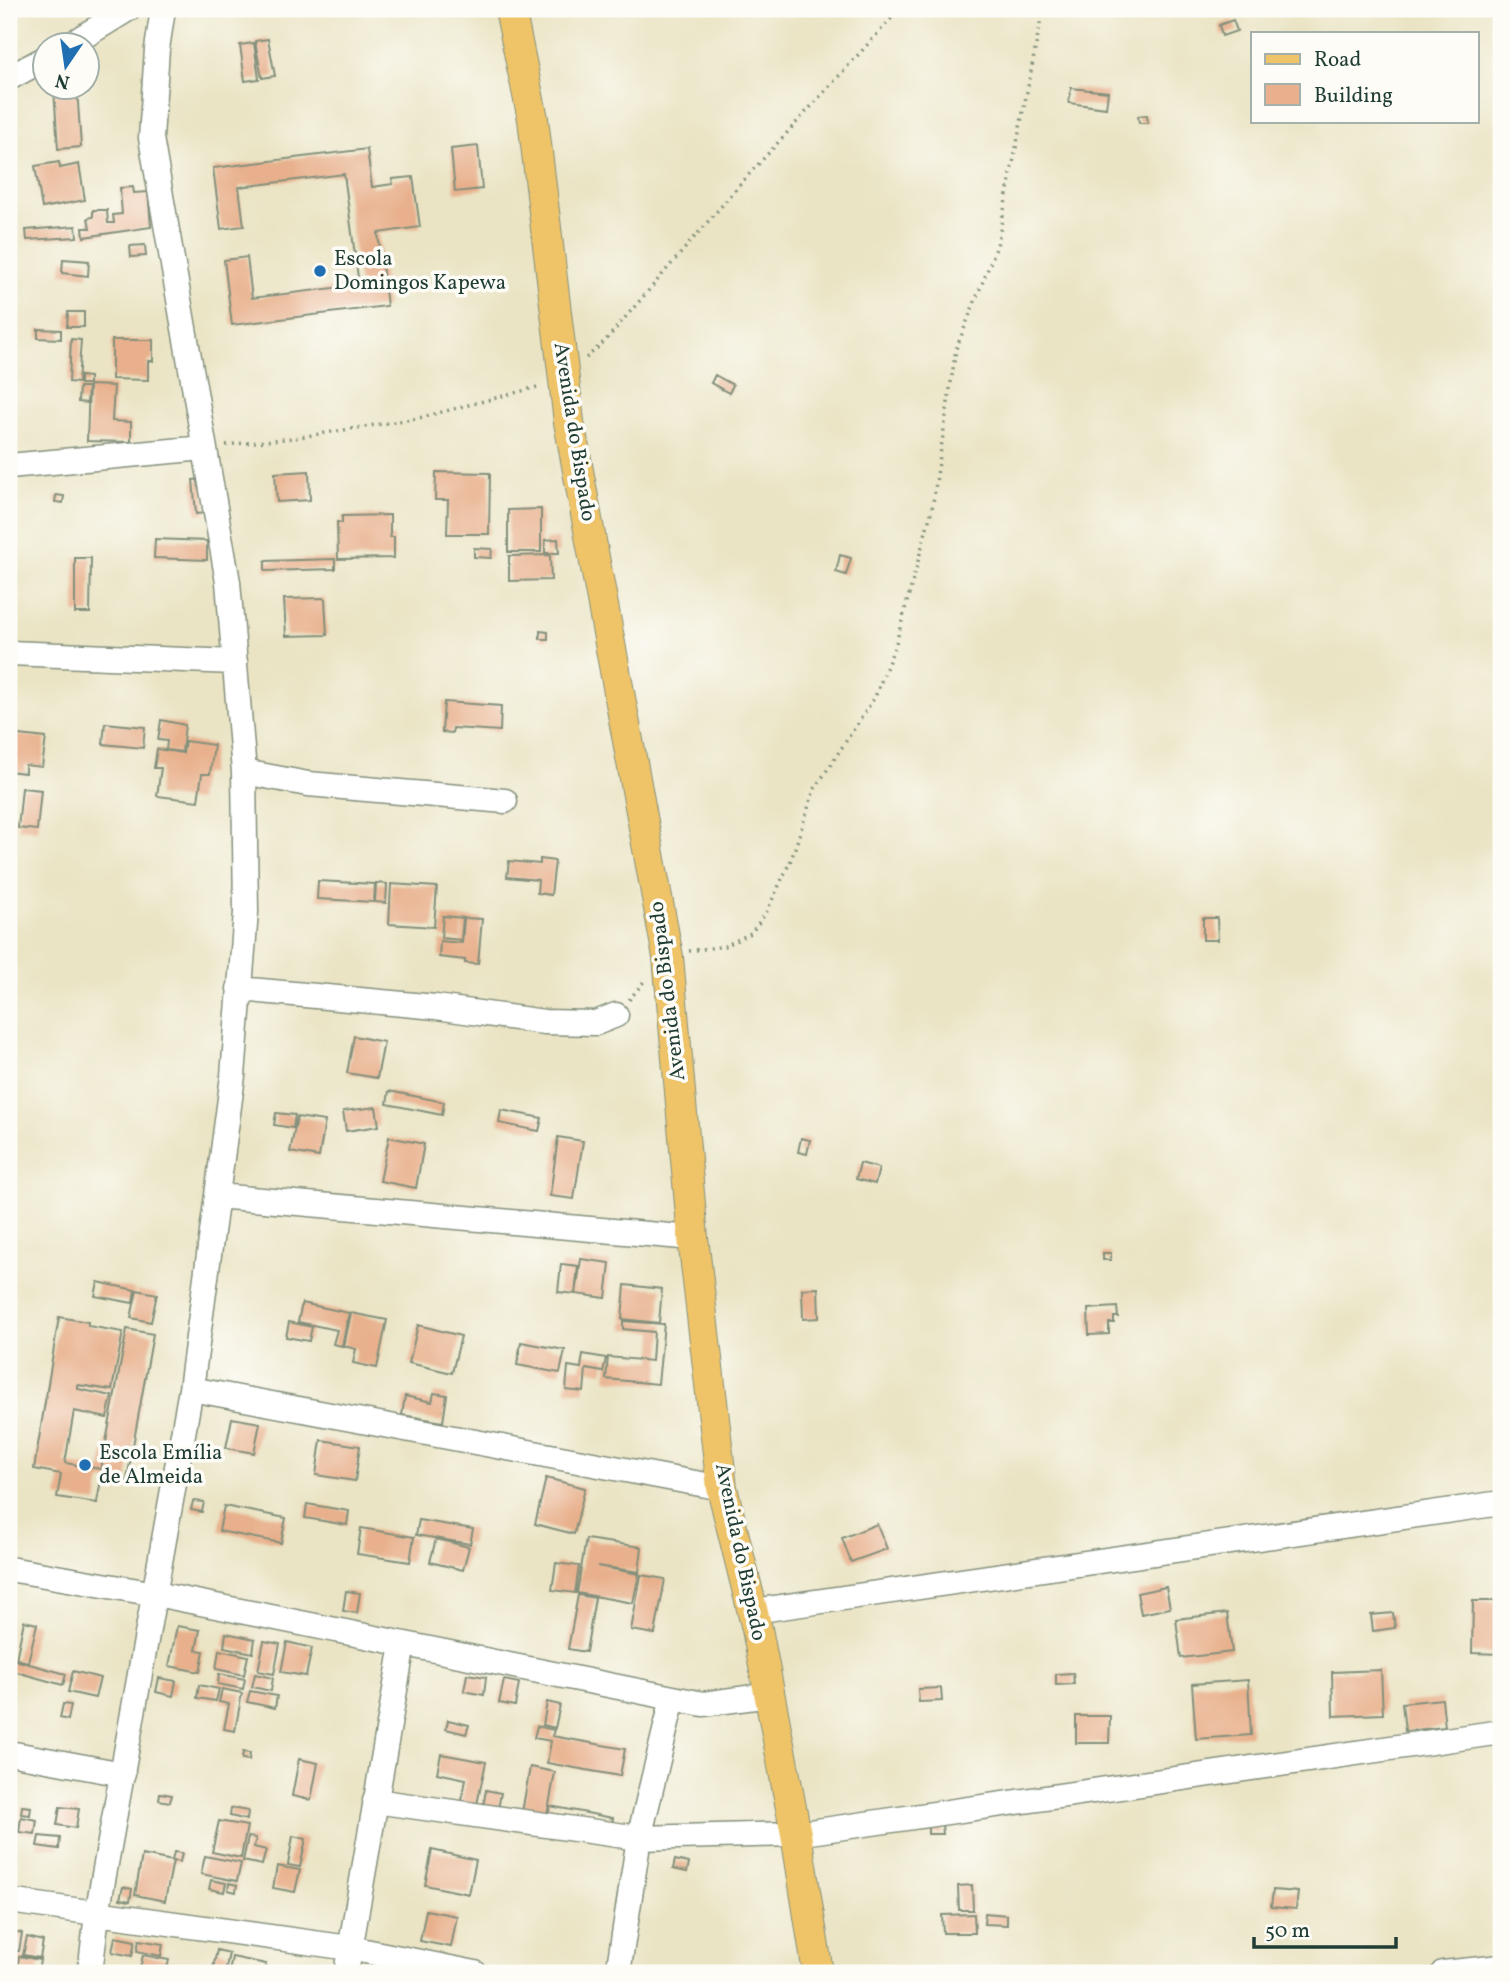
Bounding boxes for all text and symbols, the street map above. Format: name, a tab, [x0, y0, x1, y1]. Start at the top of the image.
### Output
north arrow	[32, 32, 102, 102]
legend	[1251, 32, 1478, 122]
text: Road	[1314, 46, 1361, 75]
text: N	[53, 66, 72, 95]
text: Building	[1314, 82, 1393, 111]
place label: Escola Domingos Kapewa	[334, 245, 506, 298]
marker: Escola Domingos Kapewa	[312, 263, 328, 279]
street label: Avenida do Bispado	[546, 340, 602, 524]
street label: Avenida do Bispado	[643, 899, 693, 1083]
place label: Escola Emília de Almeida	[99, 1439, 222, 1492]
marker: Escola Emília de Almeida	[77, 1457, 93, 1473]
street label: Avenida do Bispado	[707, 1461, 773, 1643]
scale bar	[1254, 1905, 1396, 1949]
text: 50 m	[1265, 1917, 1310, 1946]

